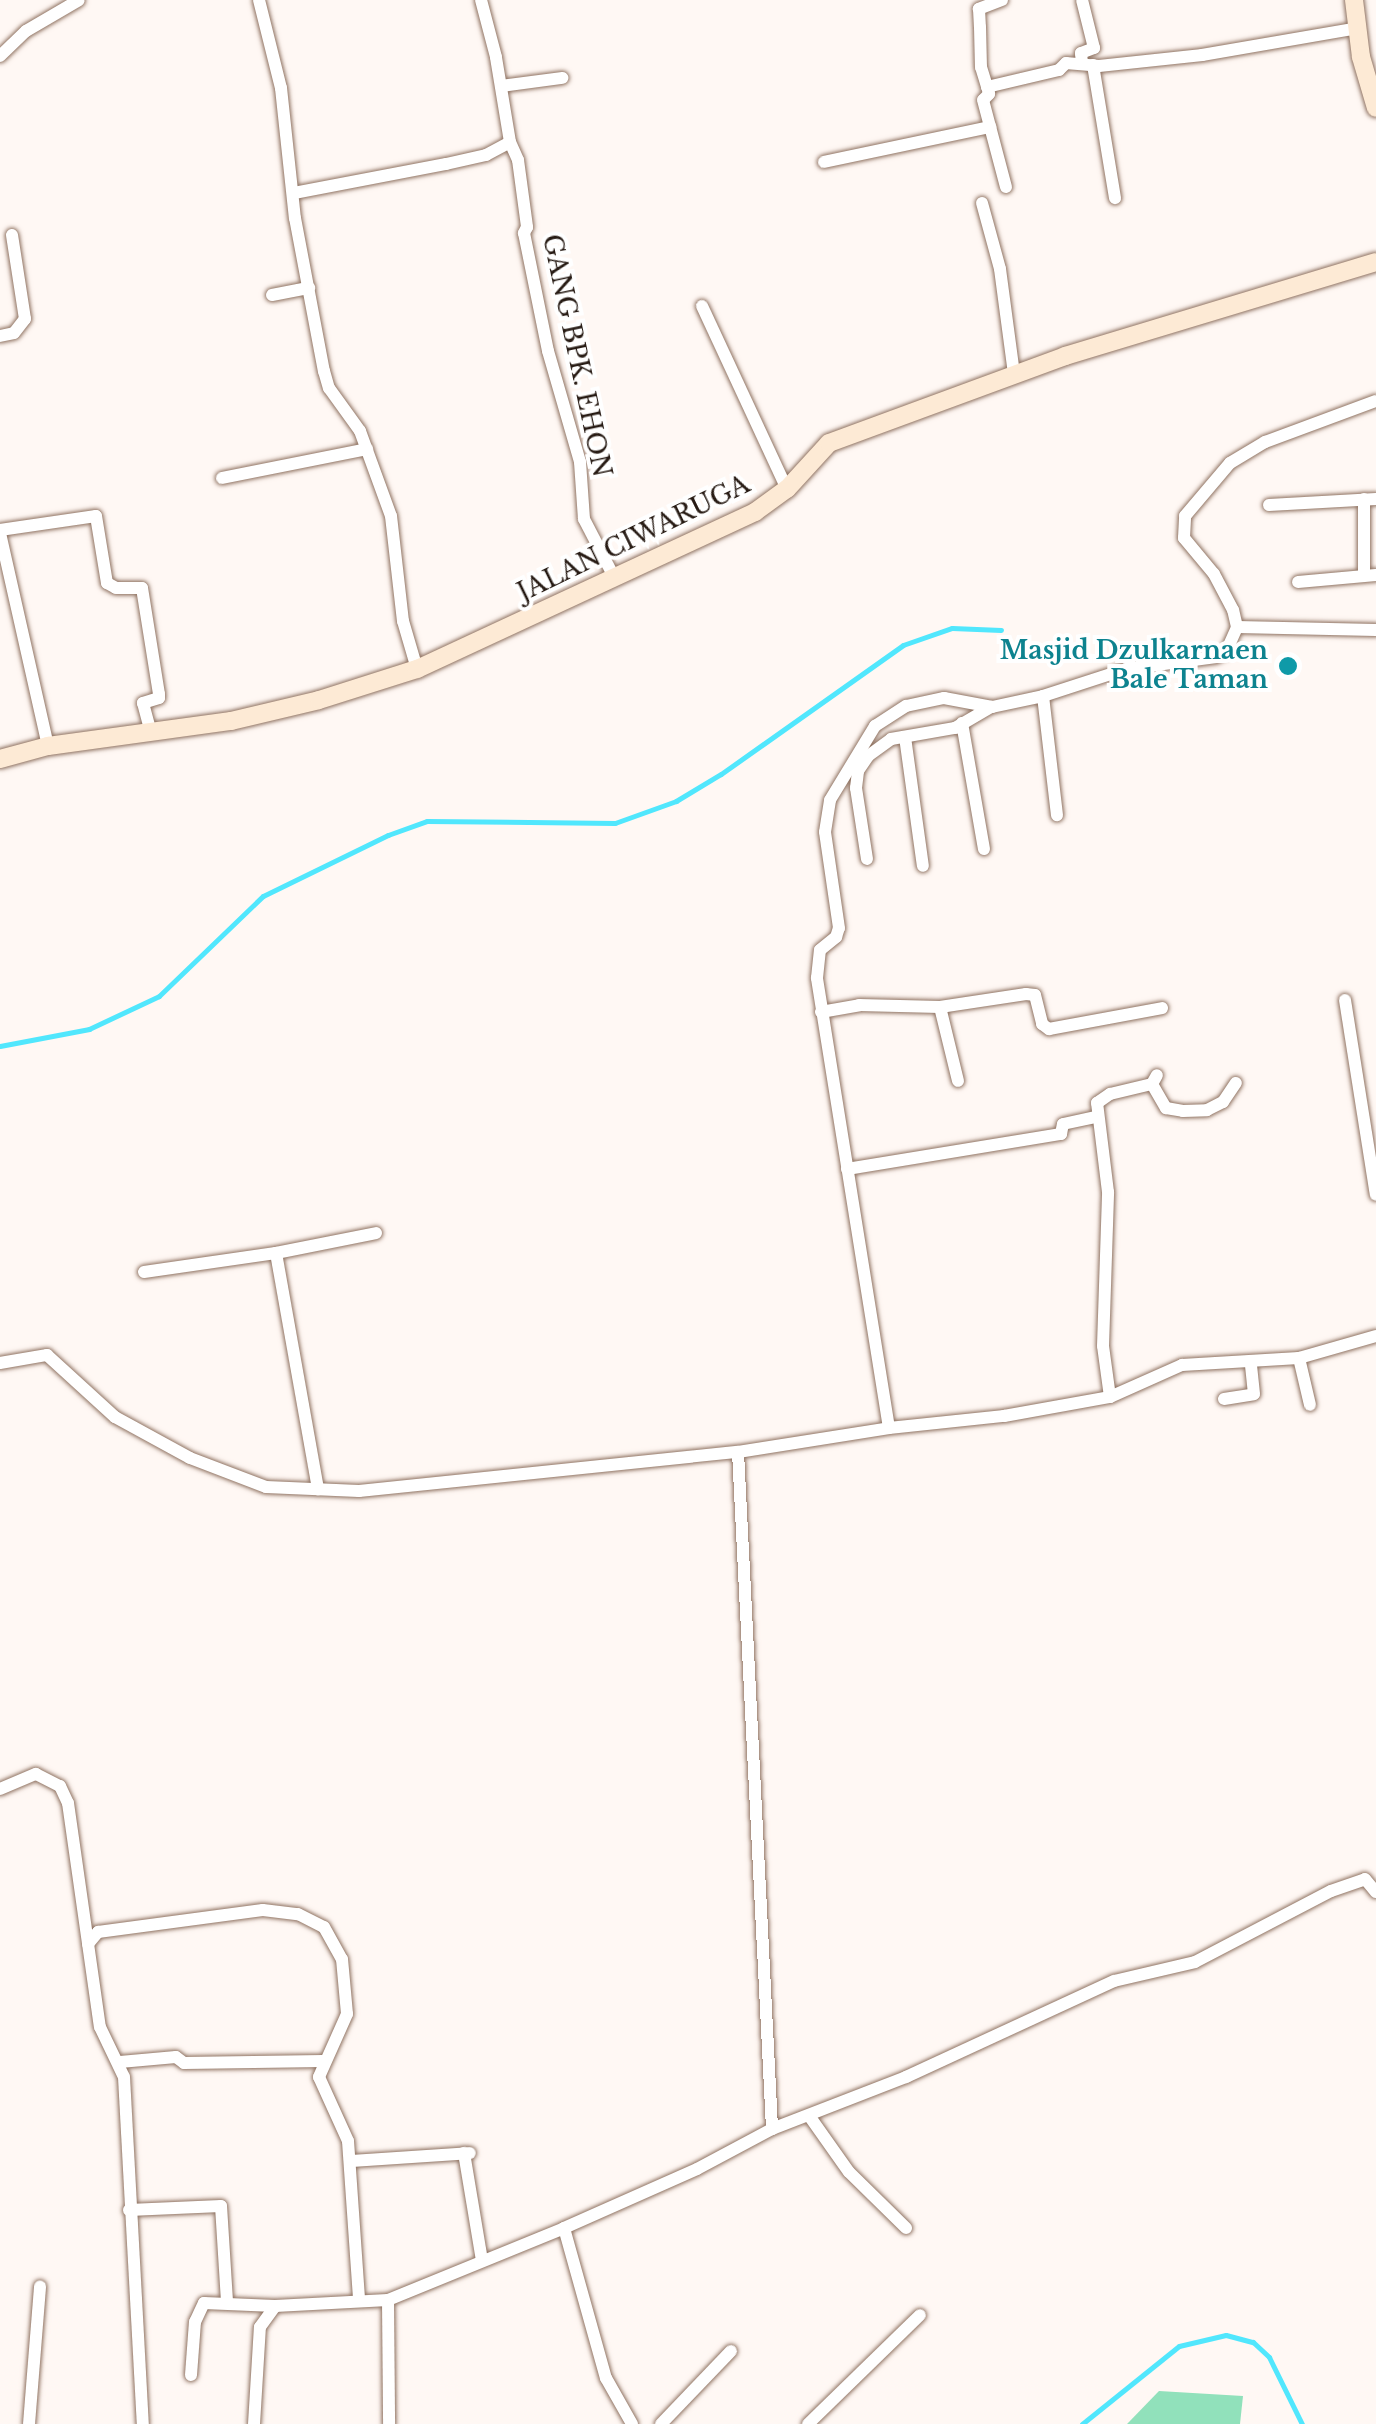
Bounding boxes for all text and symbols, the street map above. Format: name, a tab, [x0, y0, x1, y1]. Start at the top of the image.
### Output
street label: GANG BPK. EHON	[536, 231, 616, 481]
street label: JALAN CIWARUGA	[513, 470, 755, 608]
place label: Masjid Dzulkarnaen Bale Taman	[1000, 637, 1268, 696]
marker: Masjid Dzulkarnaen Bale Taman	[1277, 655, 1299, 677]

